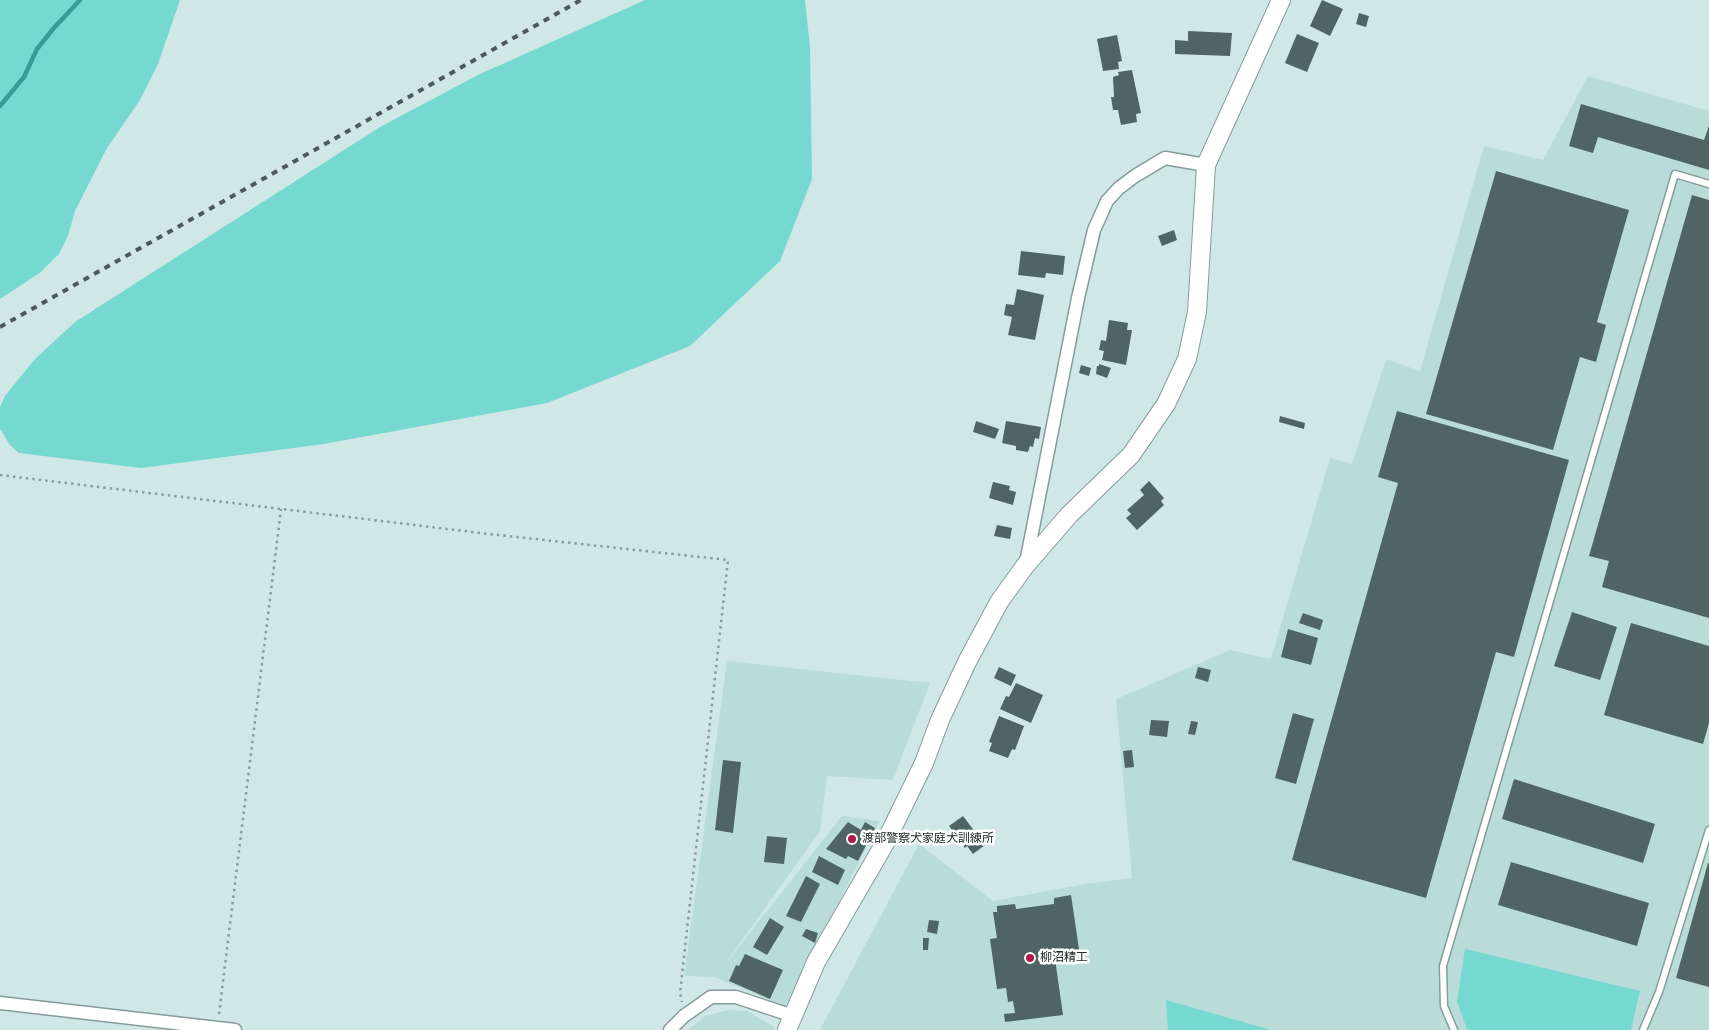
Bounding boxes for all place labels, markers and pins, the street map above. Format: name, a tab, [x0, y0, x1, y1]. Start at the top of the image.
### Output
place label: 渡部警察犬家庭犬訓練所	[862, 832, 994, 846]
marker: 渡部警察犬家庭犬訓練所	[846, 833, 858, 845]
place label: 柳沼精工	[1040, 951, 1088, 965]
marker: 柳沼精工	[1024, 952, 1036, 964]

